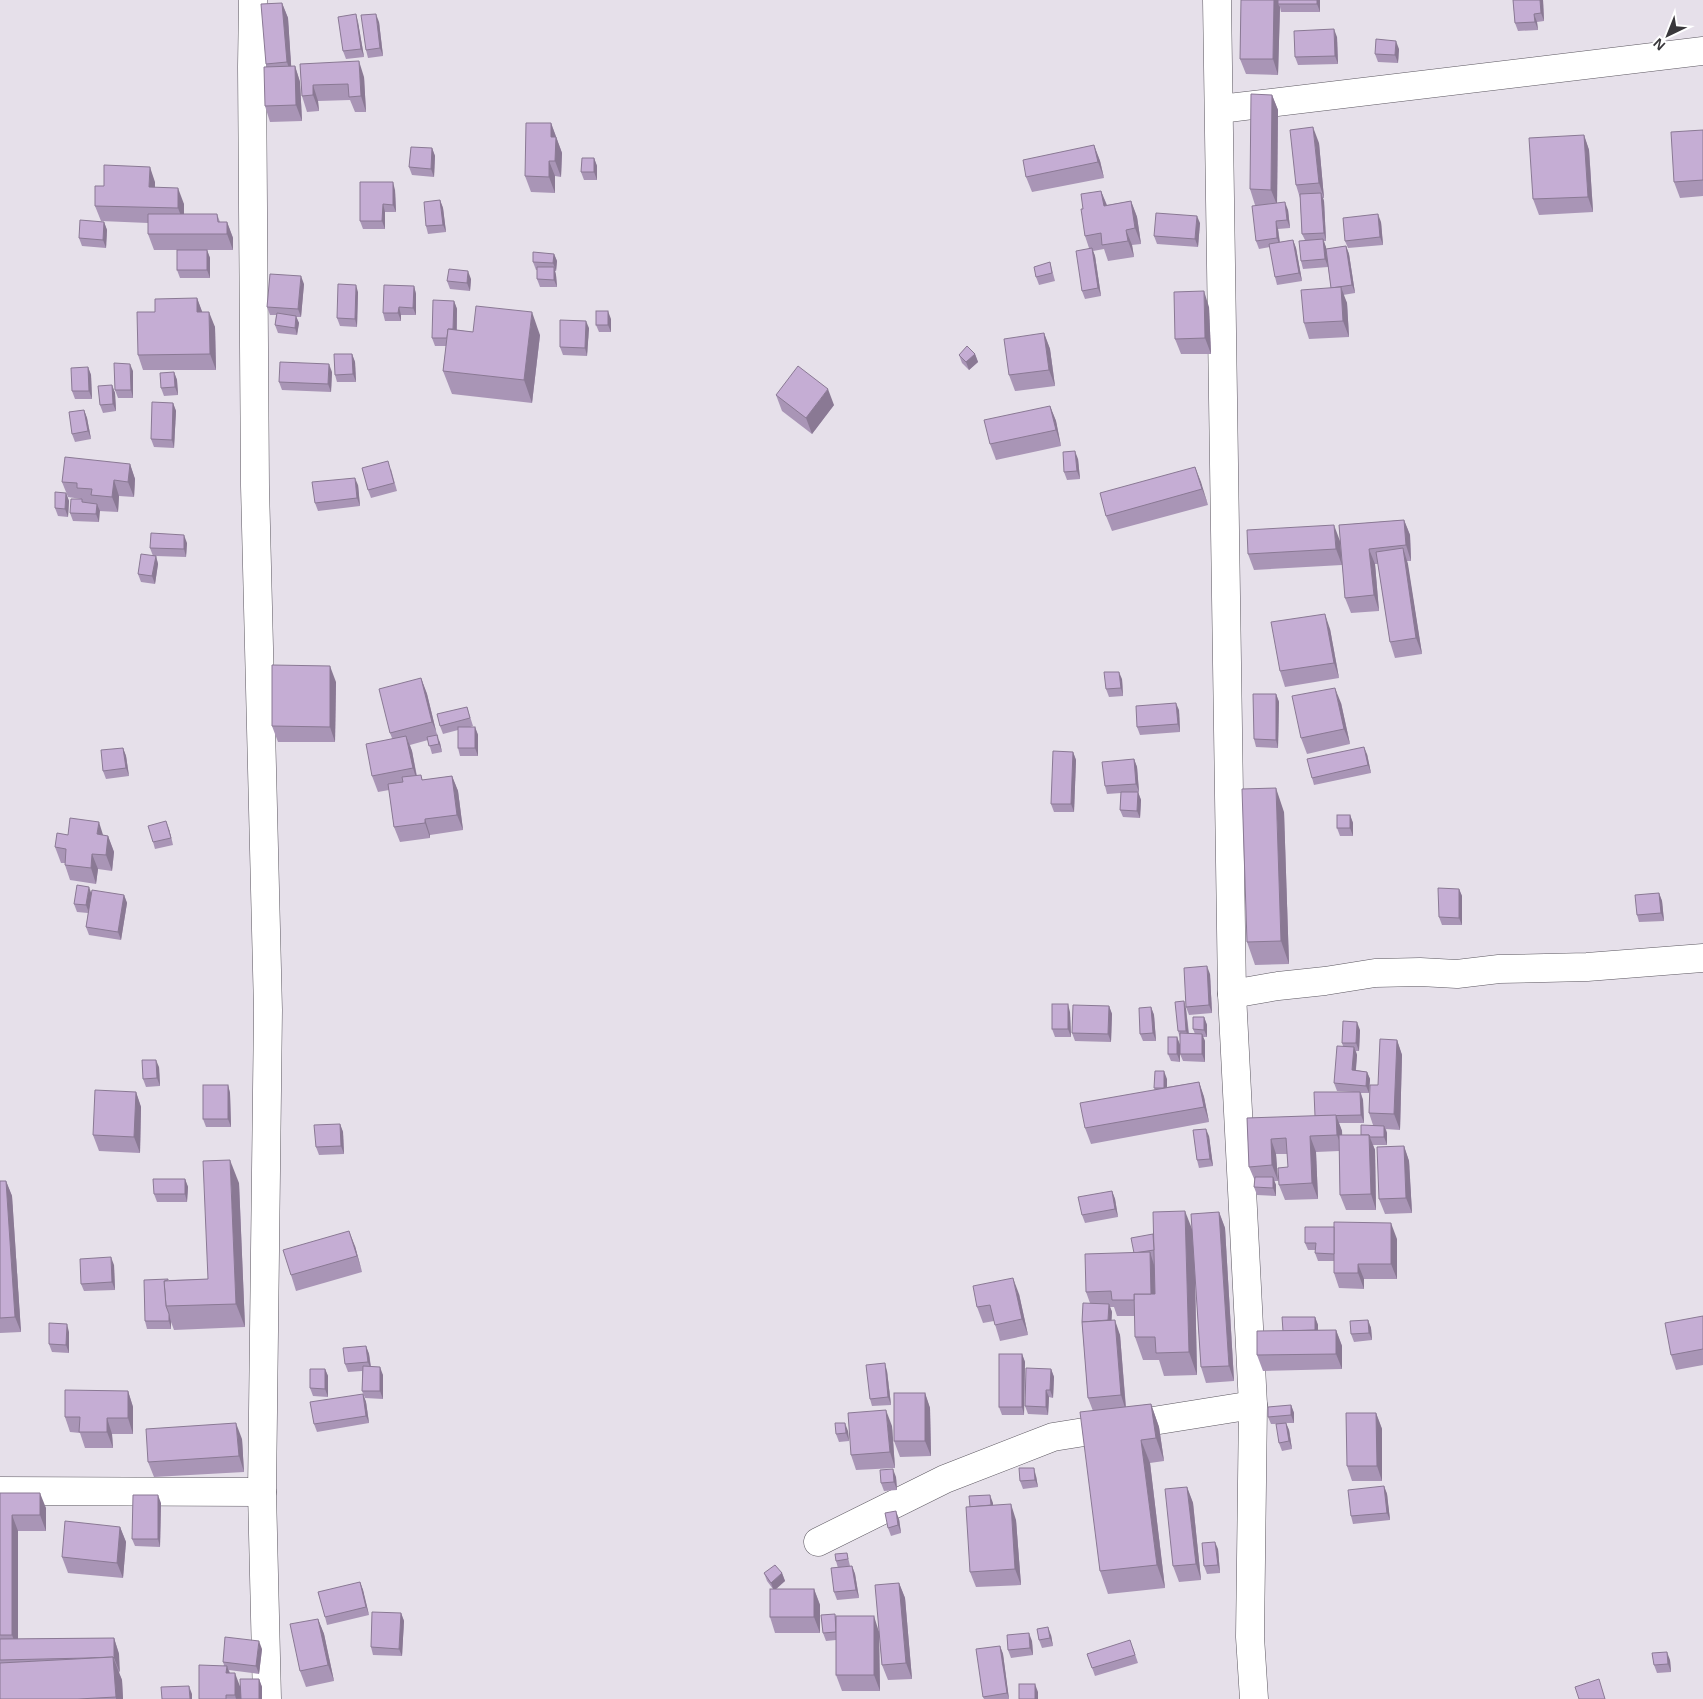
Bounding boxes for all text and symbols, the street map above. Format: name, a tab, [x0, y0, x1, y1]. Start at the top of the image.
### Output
north arrow	[1643, 10, 1693, 60]
text: N	[1650, 35, 1668, 54]

